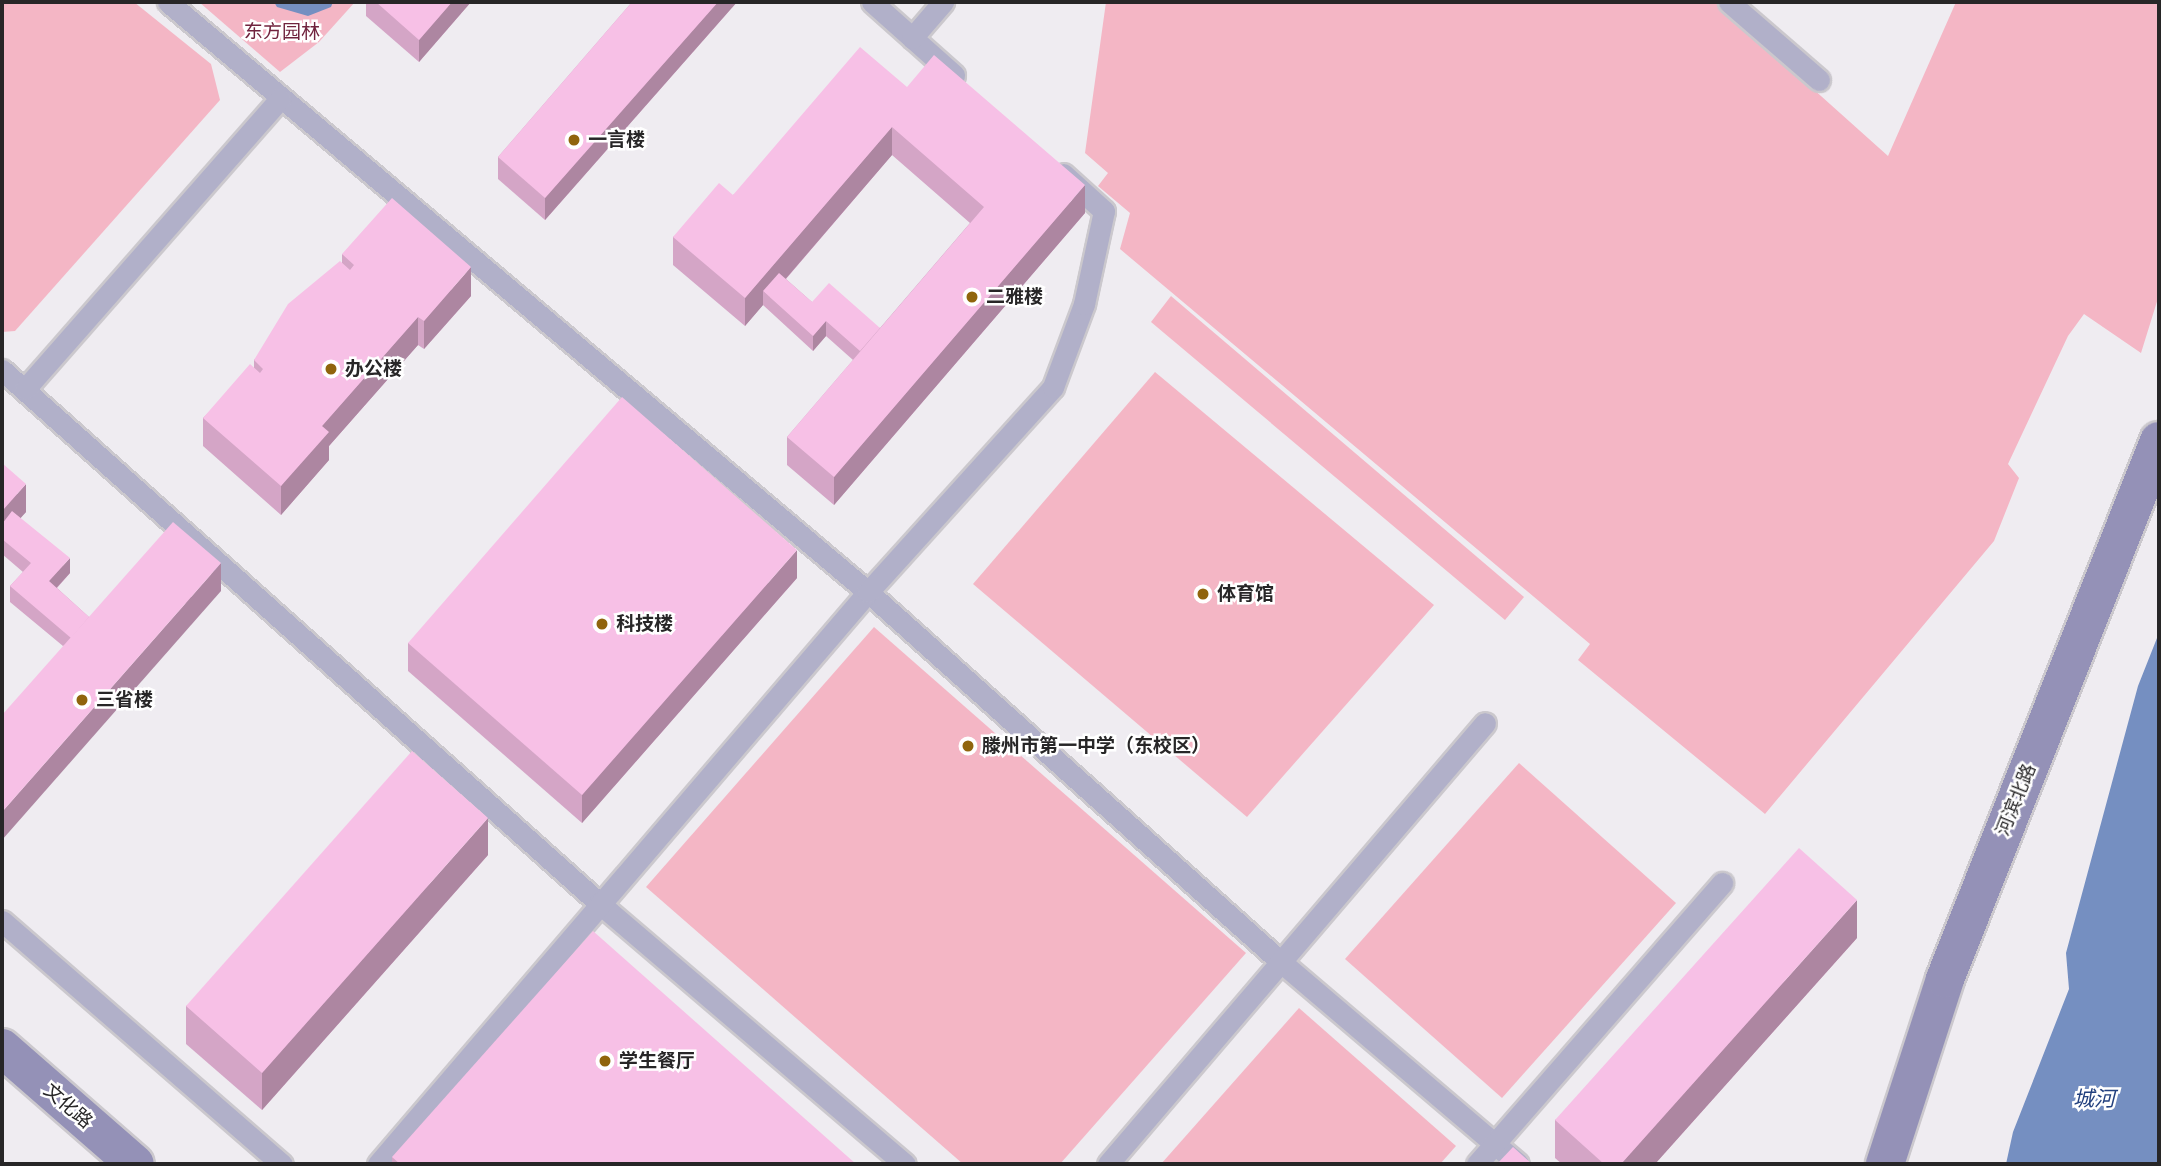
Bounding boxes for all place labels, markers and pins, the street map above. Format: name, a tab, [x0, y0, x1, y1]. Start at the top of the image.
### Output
place label: 一言楼	[588, 129, 645, 151]
marker: 一言楼	[566, 132, 582, 148]
place label: 二雅楼	[986, 286, 1043, 308]
marker: 二雅楼	[964, 289, 980, 305]
place label: 办公楼	[345, 358, 402, 380]
marker: 办公楼	[323, 361, 339, 377]
place label: 体育馆	[1217, 583, 1274, 605]
marker: 体育馆	[1195, 586, 1211, 602]
place label: 科技楼	[616, 613, 673, 635]
marker: 科技楼	[594, 616, 610, 632]
place label: 三省楼	[96, 689, 153, 711]
marker: 三省楼	[74, 692, 90, 708]
place label: 滕州市第一中学（东校区）	[982, 735, 1210, 757]
marker: 滕州市第一中学（东校区）	[960, 738, 976, 754]
place label: 学生餐厅	[619, 1050, 695, 1072]
marker: 学生餐厅	[597, 1053, 613, 1069]

